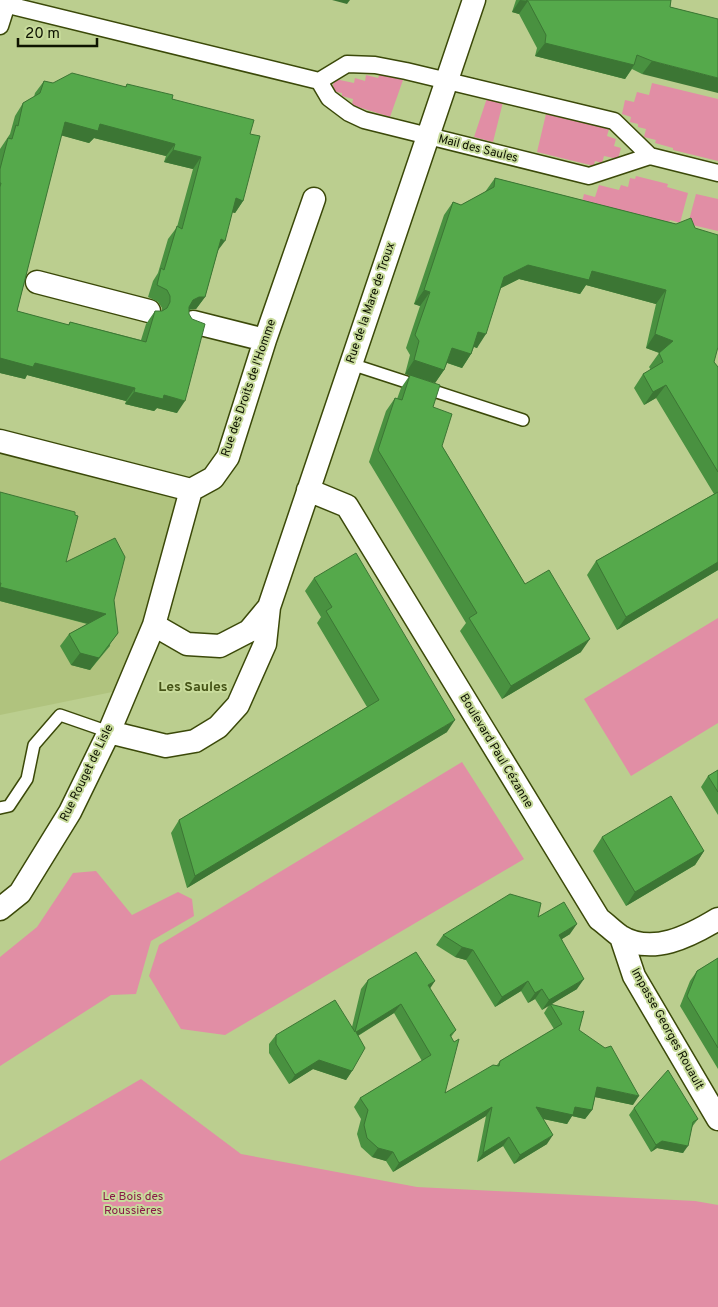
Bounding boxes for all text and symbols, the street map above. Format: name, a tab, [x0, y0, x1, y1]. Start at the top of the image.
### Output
scale bar	[18, 15, 96, 47]
text: 20 m	[25, 25, 60, 44]
street label: Mail des Saules	[437, 131, 519, 167]
street label: Rue de la Mare de Troux	[343, 240, 399, 366]
street label: Rue des Droits de l'Homme	[218, 317, 280, 459]
district label: Les Saules	[158, 679, 228, 696]
street label: Boulevard Paul Cézanne	[456, 691, 536, 811]
street label: Rue Rouget de Lisle	[57, 722, 117, 824]
street label: Impasse Georges Rouault	[627, 965, 707, 1093]
park label: Le Bois des Roussières	[103, 1189, 163, 1219]

